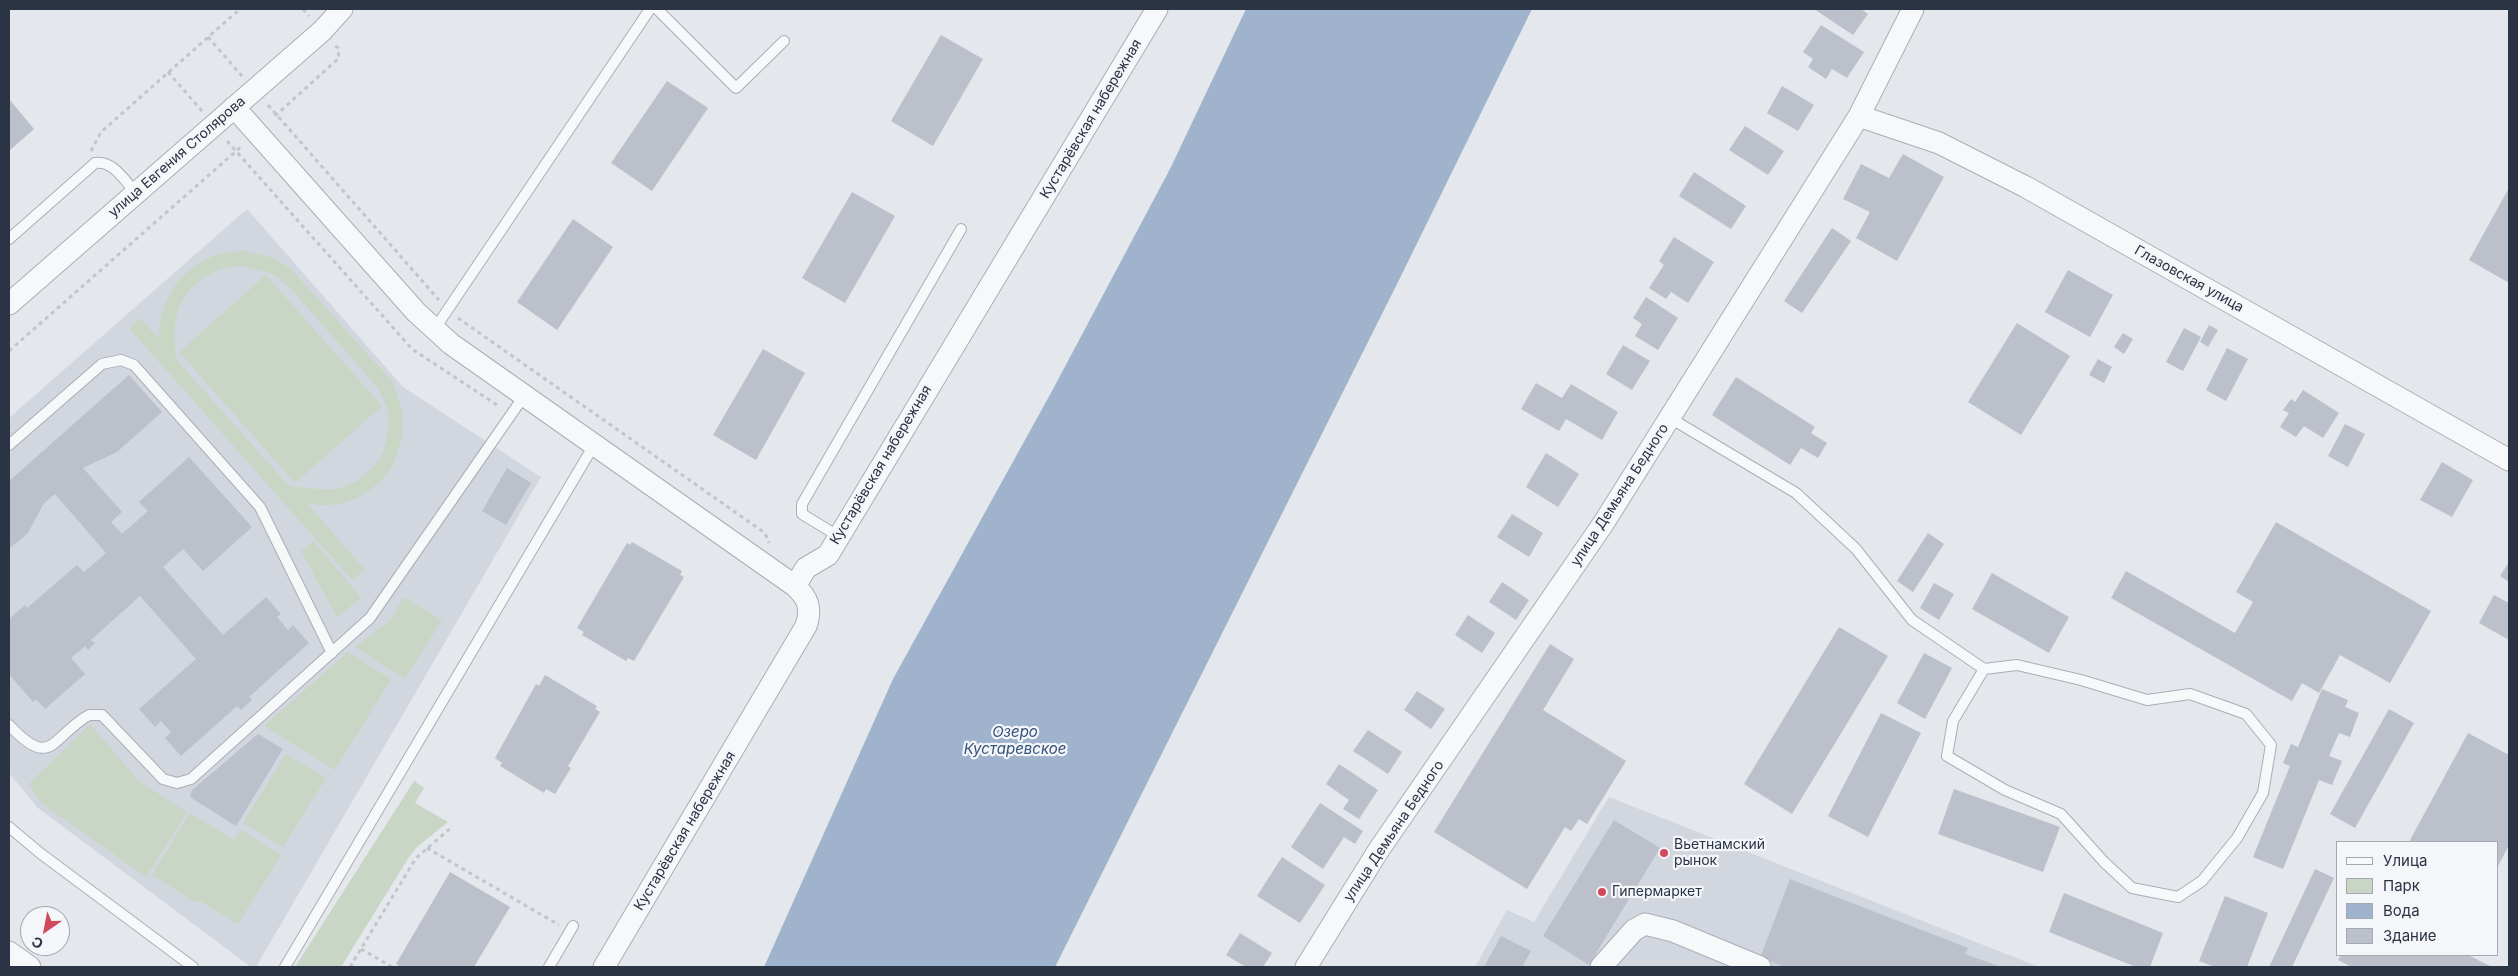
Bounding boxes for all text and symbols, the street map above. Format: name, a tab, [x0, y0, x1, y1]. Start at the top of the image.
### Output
street label: Кустарёвская набережная	[1037, 36, 1145, 202]
street label: улица Евгения Столярова	[105, 93, 249, 221]
street label: Глазовская улица	[2132, 242, 2246, 316]
street label: Кустарёвская набережная	[827, 382, 935, 548]
street label: улица Демьяна Бедного	[1568, 421, 1672, 569]
water label: Озеро Кустаревское	[964, 723, 1066, 758]
street label: Кустарёвская набережная	[631, 748, 739, 914]
street label: улица Демьяна Бедного	[1340, 757, 1448, 905]
place label: Вьетнамский рынок	[1674, 837, 1765, 870]
legend	[2336, 841, 2498, 956]
marker: Вьетнамский рынок	[1658, 847, 1670, 859]
text: Улица	[2383, 851, 2427, 870]
text: Парк	[2383, 876, 2420, 895]
place label: Гипермаркет	[1612, 884, 1702, 900]
marker: Гипермаркет	[1596, 886, 1608, 898]
text: Вода	[2383, 901, 2420, 920]
north arrow	[20, 906, 70, 956]
text: Здание	[2383, 926, 2437, 945]
text: С	[28, 933, 46, 953]

